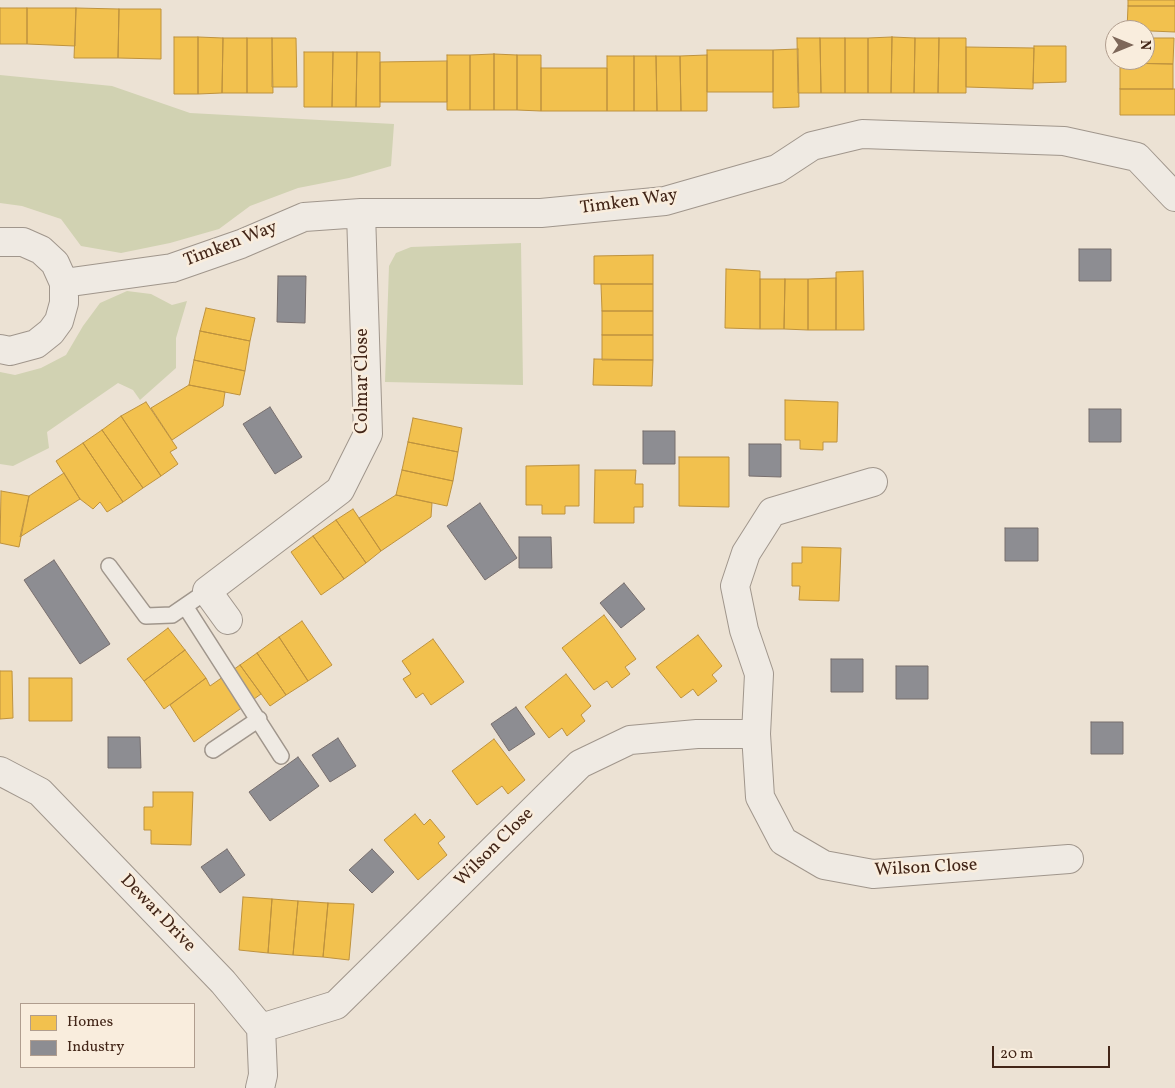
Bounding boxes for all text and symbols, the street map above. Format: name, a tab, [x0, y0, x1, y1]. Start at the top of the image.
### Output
north arrow	[1105, 20, 1155, 70]
text: N	[1135, 40, 1154, 50]
street label: Timken Way	[579, 185, 679, 221]
street label: Timken Way	[181, 217, 281, 273]
street label: Colmar Close	[353, 328, 375, 434]
street label: Wilson Close	[451, 804, 539, 892]
street label: Wilson Close	[874, 856, 978, 882]
street label: Dewar Drive	[115, 871, 199, 957]
legend	[20, 1003, 195, 1068]
text: Homes	[67, 1012, 113, 1033]
scale bar	[995, 1036, 1112, 1068]
text: Industry	[67, 1037, 124, 1058]
text: 20 m	[1000, 1044, 1033, 1065]

